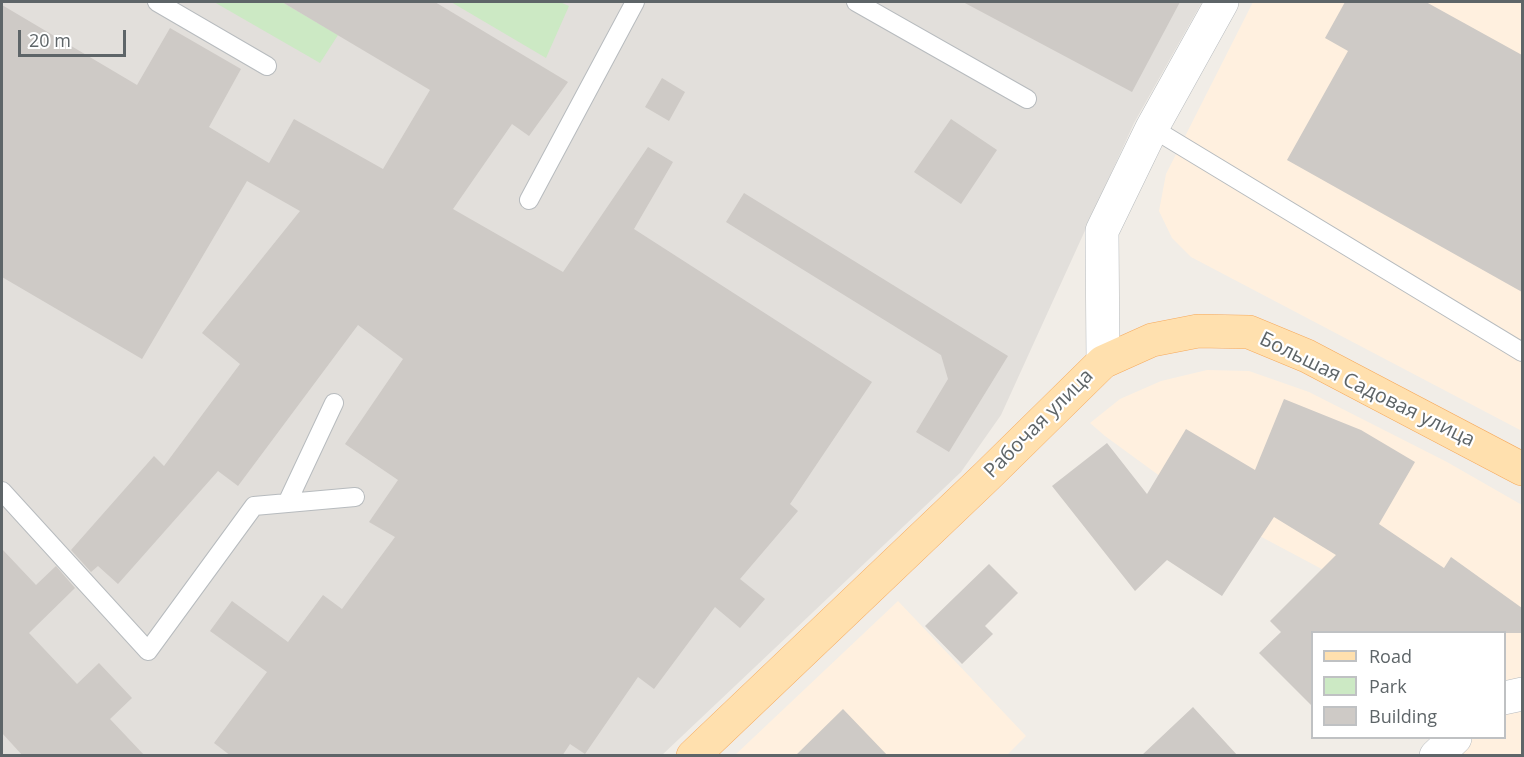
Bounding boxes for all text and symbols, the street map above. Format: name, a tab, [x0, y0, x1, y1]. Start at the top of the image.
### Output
scale bar	[21, 18, 129, 56]
text: 20 m	[29, 28, 71, 52]
street label: Большая Садовая улица	[1255, 327, 1479, 453]
street label: Рабочая улица	[979, 364, 1099, 484]
legend	[1311, 631, 1506, 739]
text: Road	[1369, 644, 1412, 668]
text: Park	[1369, 674, 1407, 698]
text: Building	[1369, 704, 1437, 728]

